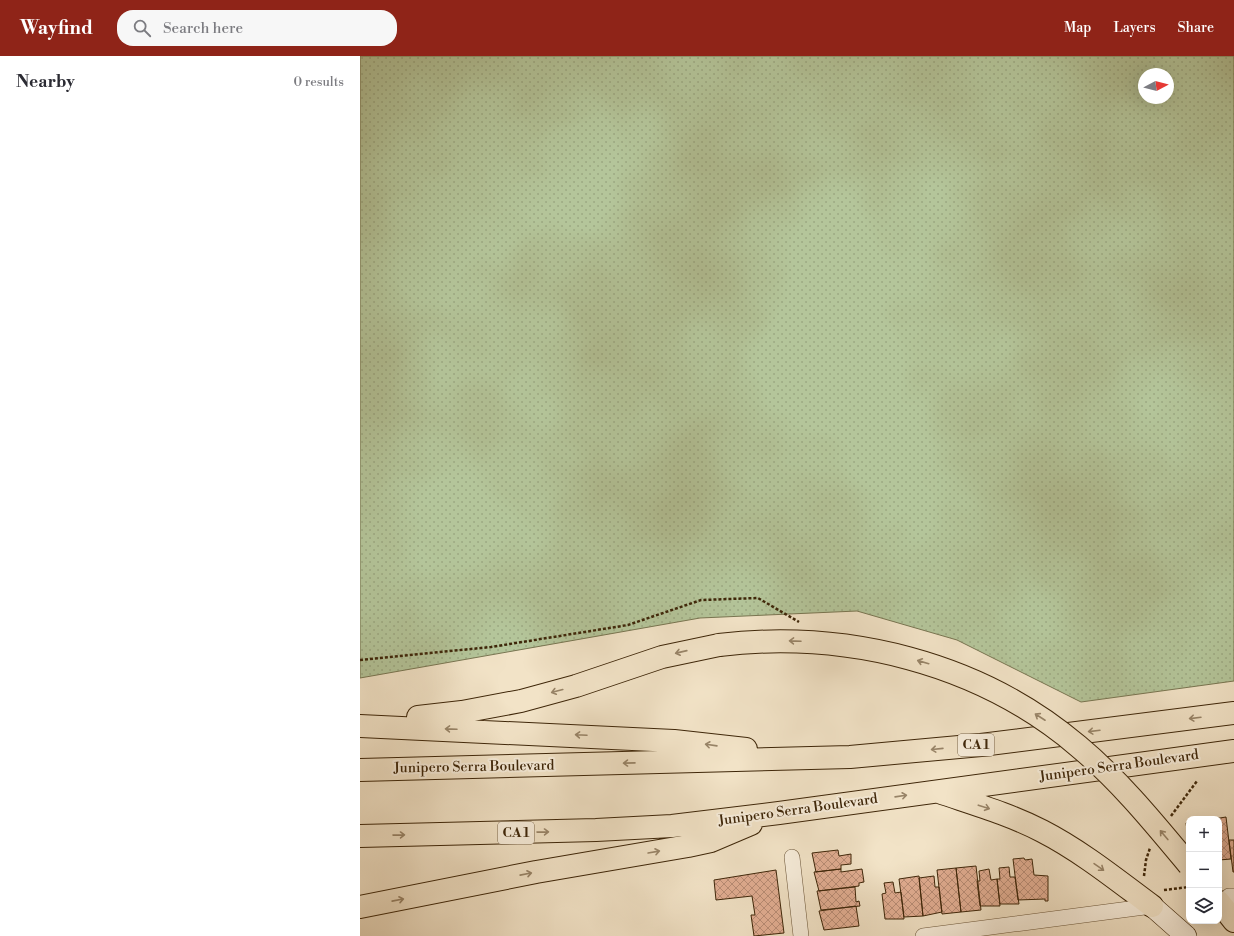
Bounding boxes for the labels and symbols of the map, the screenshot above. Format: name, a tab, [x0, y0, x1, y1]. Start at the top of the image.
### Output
north arrow	[1138, 68, 1174, 104]
one-way arrow	[789, 637, 802, 645]
one-way arrow	[675, 649, 688, 657]
one-way arrow	[916, 658, 929, 665]
one-way arrow	[551, 688, 564, 696]
one-way arrow	[1035, 713, 1046, 721]
one-way arrow	[1189, 714, 1202, 722]
one-way arrow	[445, 725, 458, 733]
one-way arrow	[1088, 727, 1101, 735]
one-way arrow	[575, 732, 588, 739]
road number: CA 1	[958, 734, 994, 756]
one-way arrow	[705, 741, 718, 749]
one-way arrow	[931, 745, 944, 753]
street label: Junipero Serra Boulevard	[1037, 746, 1200, 786]
street label: Junipero Serra Boulevard	[392, 757, 555, 777]
one-way arrow	[623, 759, 636, 767]
street label: Junipero Serra Boulevard	[716, 790, 879, 830]
one-way arrow	[894, 792, 907, 800]
one-way arrow	[978, 804, 991, 811]
road number: CA 1	[498, 822, 534, 844]
one-way arrow	[536, 828, 549, 836]
one-way arrow	[1160, 830, 1169, 841]
one-way arrow	[392, 832, 405, 839]
one-way arrow	[647, 848, 660, 856]
one-way arrow	[1094, 863, 1105, 871]
one-way arrow	[519, 869, 532, 877]
one-way arrow	[391, 895, 404, 903]

